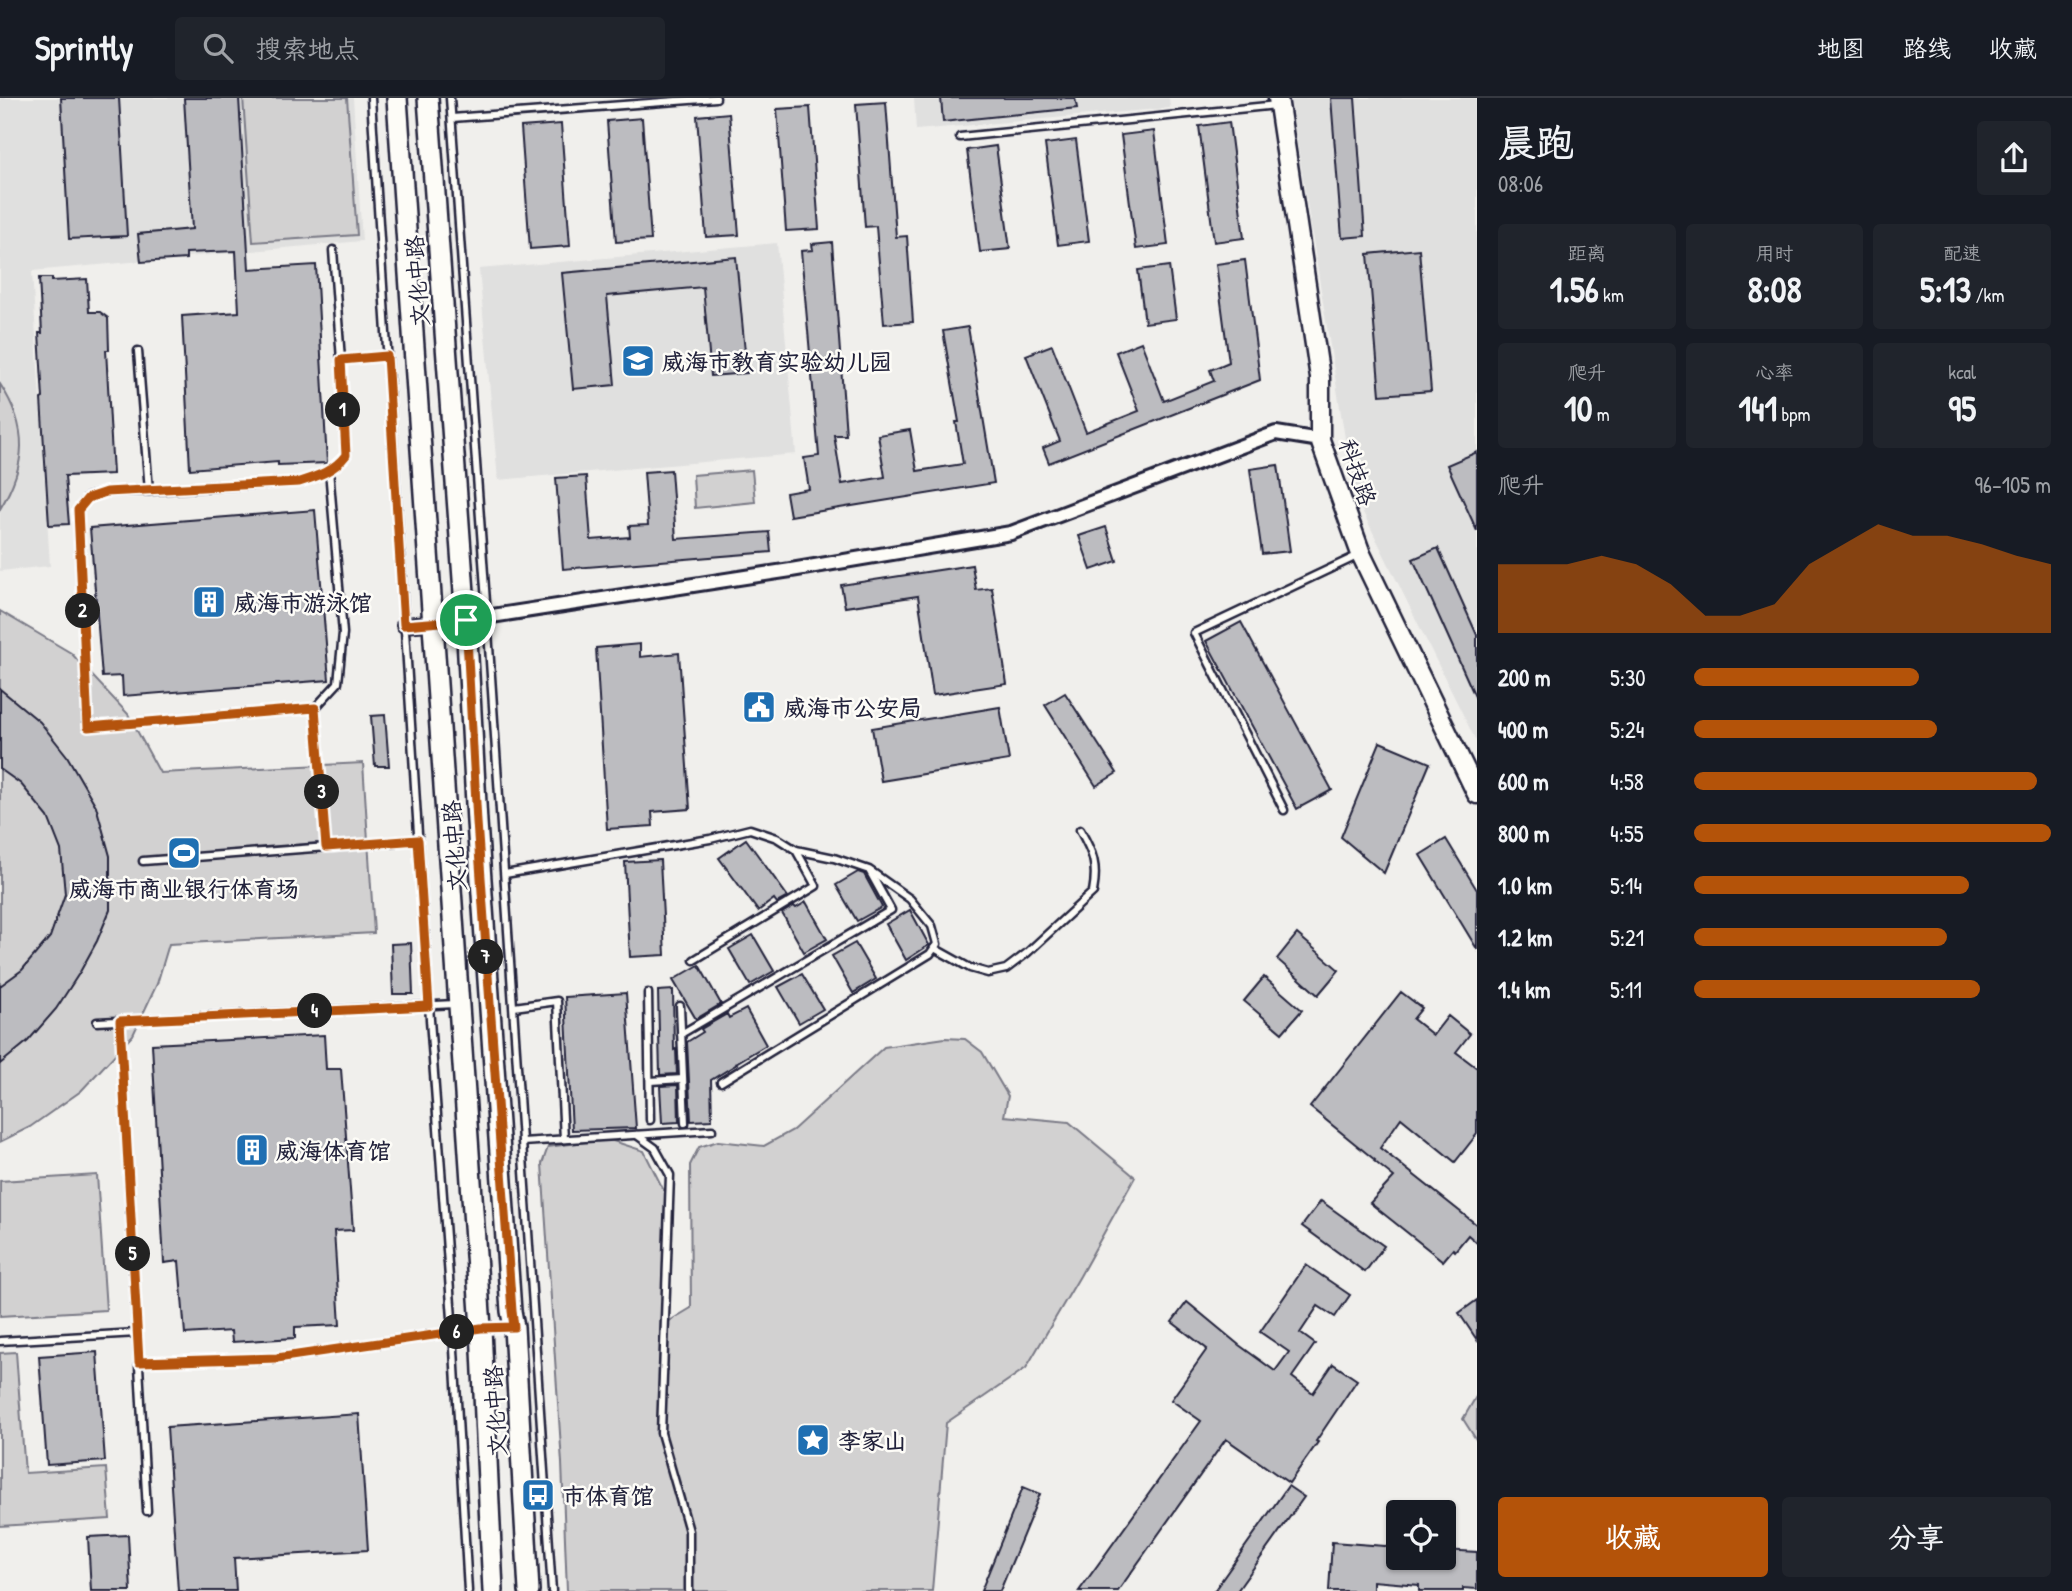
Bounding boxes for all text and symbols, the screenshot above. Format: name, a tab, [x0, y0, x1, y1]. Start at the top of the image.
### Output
search box	[175, 17, 665, 80]
text: Sprintly	[35, 26, 133, 70]
icon: search	[199, 29, 237, 67]
text: 搜索地点	[255, 31, 359, 66]
text: 地图	[1817, 32, 1865, 64]
text: 路线	[1903, 32, 1951, 64]
text: 收藏	[1989, 32, 2037, 64]
text: 晨跑	[1498, 116, 1574, 168]
button: share	[1977, 121, 2051, 195]
text: 08:06	[1498, 168, 1543, 199]
street label: 文化中路	[398, 234, 436, 328]
text: 距离	[1568, 240, 1606, 266]
text: 用时	[1755, 240, 1794, 266]
text: 配速	[1943, 240, 1981, 266]
text: 1.56	[1550, 266, 1599, 313]
text: 8:08	[1747, 266, 1802, 313]
text: 5:13	[1920, 266, 1971, 313]
text: km	[1599, 282, 1624, 308]
text: /km	[1971, 282, 2004, 308]
school or university icon: 威海市教育实验幼儿园	[619, 342, 657, 380]
place label: 威海市教育实验幼儿园	[662, 346, 892, 377]
text: 爬升	[1568, 359, 1606, 385]
text: 心率	[1755, 359, 1794, 385]
text: kcal	[1948, 359, 1976, 385]
text: 10	[1564, 385, 1592, 432]
text: 141	[1739, 385, 1777, 432]
text: 95	[1948, 385, 1976, 432]
pin: 1	[326, 392, 360, 428]
text: 1	[339, 396, 346, 422]
text: m	[1592, 401, 1610, 427]
text: bpm	[1777, 401, 1810, 427]
street label: 科技路	[1332, 434, 1384, 510]
text: 爬升	[1498, 469, 1544, 500]
text: 96–105 m	[1974, 469, 2051, 500]
building icon: 威海市游泳馆	[190, 583, 228, 621]
place label: 威海市游泳馆	[234, 587, 372, 618]
pin	[436, 590, 496, 650]
pin: 2	[66, 594, 100, 628]
text: 2	[78, 597, 87, 623]
icon: arrive	[447, 601, 485, 639]
text: 200 m	[1498, 662, 1550, 693]
text: 5:30	[1610, 662, 1646, 693]
public building icon: 威海市公安局	[740, 688, 778, 726]
place label: 威海市公安局	[784, 692, 922, 723]
text: 400 m	[1498, 714, 1548, 745]
text: 5:24	[1610, 714, 1644, 745]
text: 600 m	[1498, 766, 1549, 797]
text: 4:58	[1610, 766, 1644, 797]
pin: 3	[304, 774, 340, 810]
text: 3	[317, 778, 326, 804]
street label: 文化中路	[435, 799, 473, 893]
text: 800 m	[1498, 818, 1550, 849]
text: 4:55	[1610, 818, 1643, 849]
sports icon: 威海市商业银行体育场	[165, 834, 203, 872]
text: 1.0 km	[1498, 870, 1552, 901]
text: 5:14	[1610, 870, 1642, 901]
place label: 威海市商业银行体育场	[69, 873, 299, 904]
text: 1.2 km	[1498, 922, 1553, 953]
text: 5:21	[1610, 922, 1644, 953]
pin: 7	[468, 940, 504, 974]
text: 7	[481, 943, 490, 969]
text: 1.4 km	[1498, 974, 1550, 1005]
text: 5:11	[1610, 974, 1642, 1005]
pin: 4	[298, 993, 332, 1028]
text: 4	[311, 997, 318, 1023]
building icon: 威海体育馆	[233, 1131, 271, 1169]
place label: 威海体育馆	[276, 1135, 391, 1166]
pin: 5	[116, 1236, 150, 1272]
text: 5	[128, 1240, 137, 1266]
pin: 6	[440, 1314, 475, 1350]
text: 6	[453, 1318, 460, 1344]
street label: 文化中路	[477, 1364, 513, 1458]
place icon: 李家山	[794, 1421, 832, 1459]
place label: 李家山	[838, 1425, 907, 1456]
bus stop icon: 市体育馆	[519, 1476, 557, 1514]
place label: 市体育馆	[562, 1480, 654, 1511]
button: 收藏	[1498, 1497, 1768, 1577]
button: 分享	[1782, 1497, 2051, 1577]
map controls	[1386, 1500, 1456, 1570]
button: locate	[1386, 1500, 1456, 1570]

